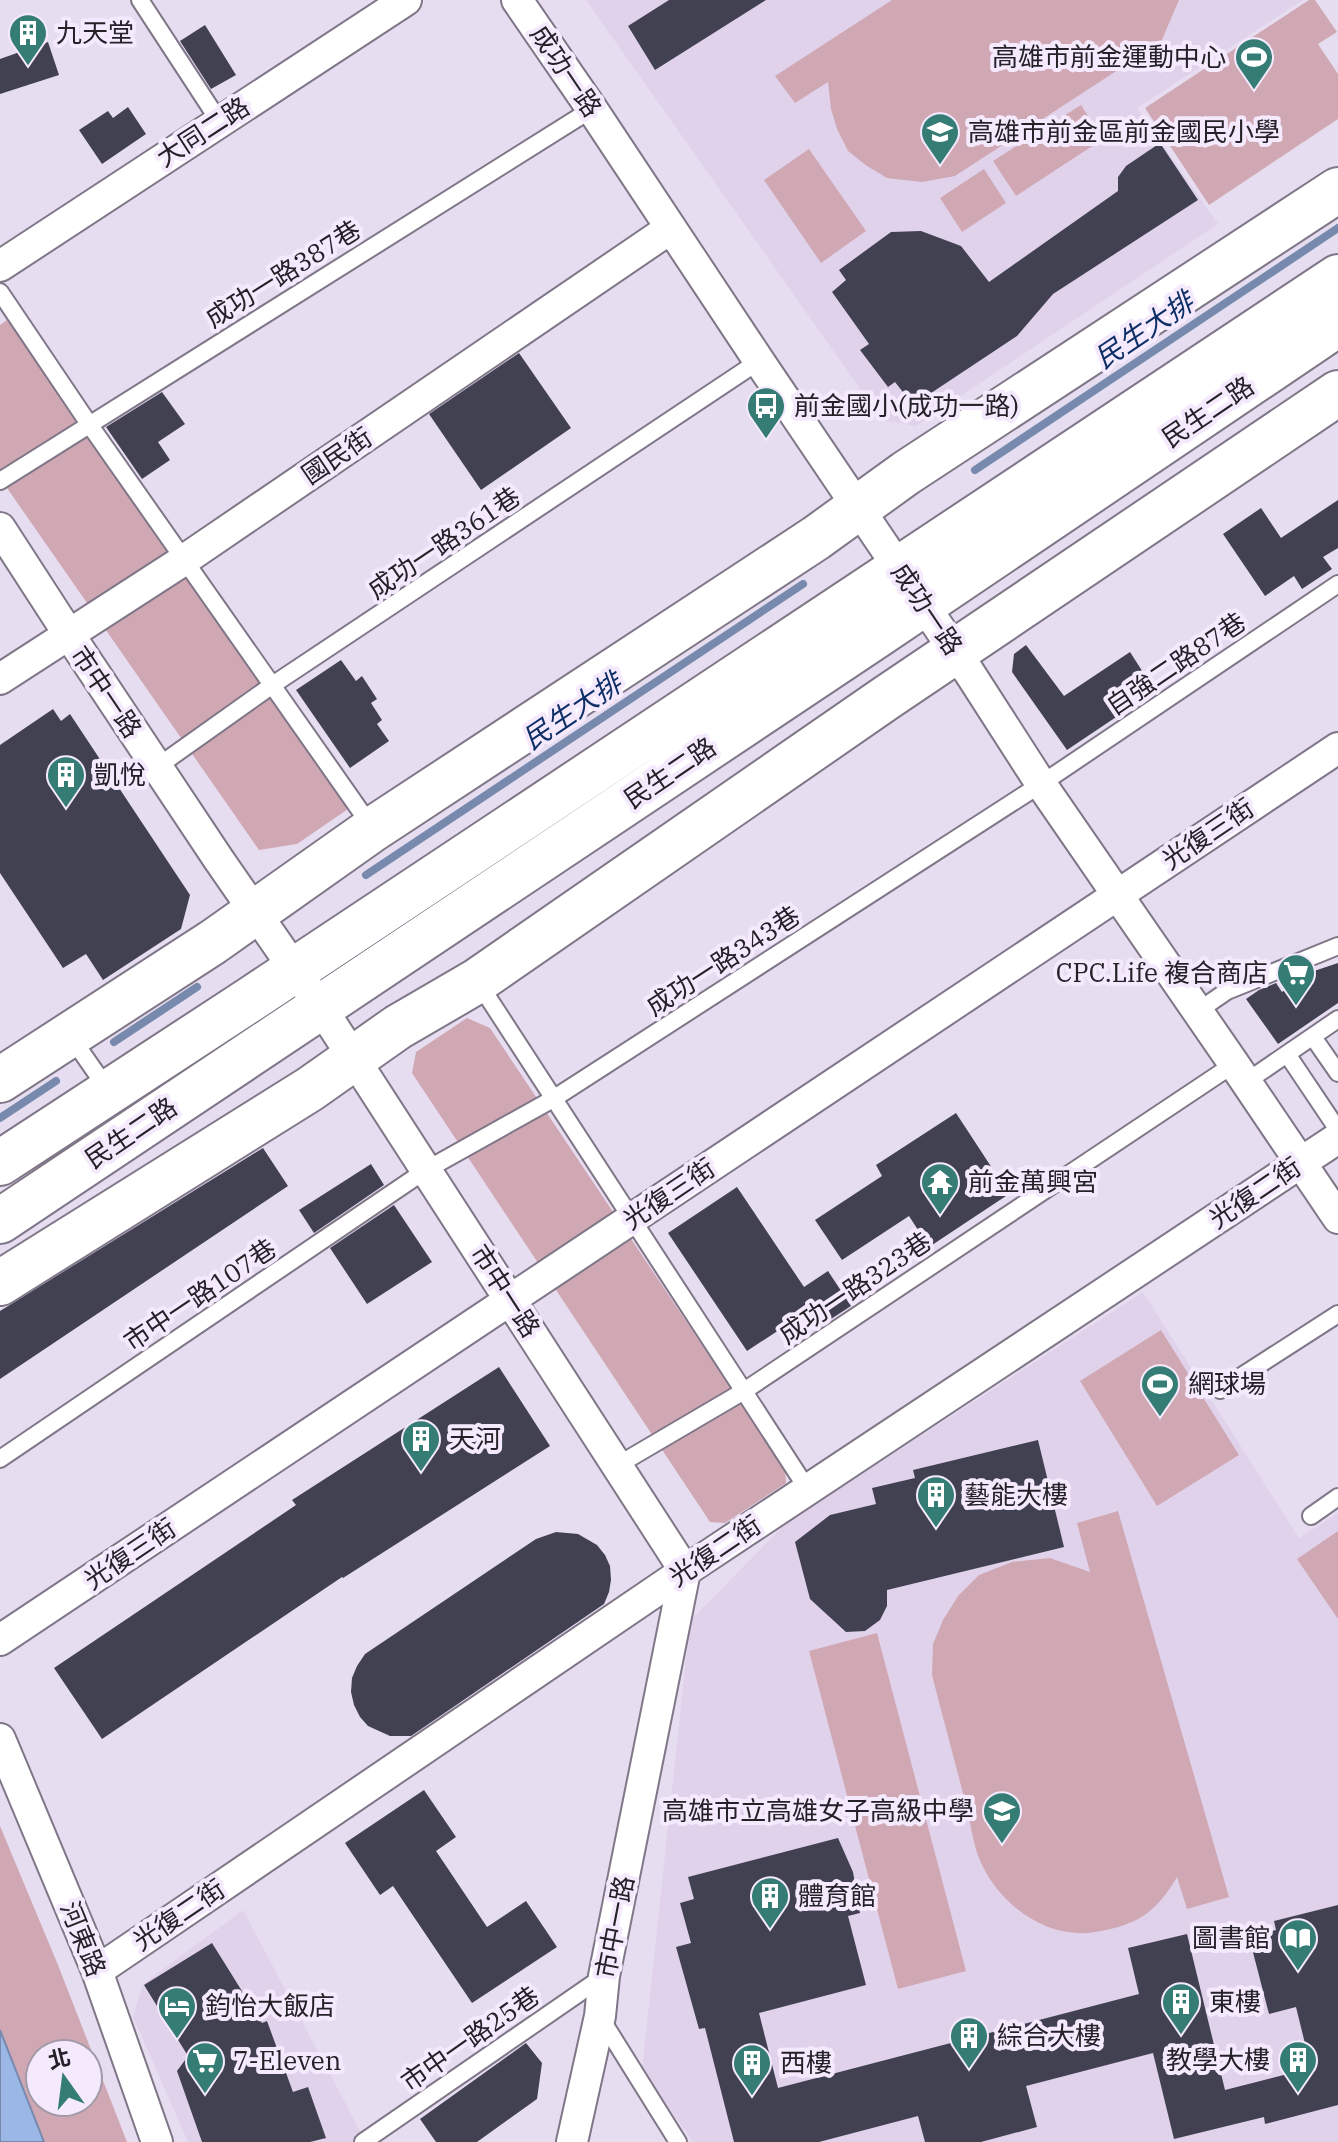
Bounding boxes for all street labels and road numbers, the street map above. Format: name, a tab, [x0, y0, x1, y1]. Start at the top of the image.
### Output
street label: 成功一路	[524, 18, 610, 123]
street label: 大同二路	[150, 89, 255, 174]
street label: 成功一路387巷	[198, 212, 366, 334]
street label: 民生二路	[1155, 368, 1260, 454]
street label: 國民街	[295, 419, 378, 491]
street label: 成功一路361巷	[361, 479, 526, 606]
street label: 成功一路	[885, 556, 971, 661]
street label: 自強二路87巷	[1099, 604, 1252, 722]
street label: 市中一路	[64, 639, 150, 744]
street label: 民生二路	[617, 729, 722, 815]
street label: 光復三街	[1155, 790, 1260, 876]
street label: 成功一路343巷	[639, 898, 806, 1023]
street label: 民生二路	[78, 1089, 183, 1175]
street label: 光復二街	[1202, 1149, 1307, 1235]
street label: 光復三街	[616, 1150, 721, 1236]
street label: 成功一路323巷	[772, 1224, 937, 1351]
street label: 市中一路107巷	[117, 1231, 282, 1358]
street label: 市中一路	[463, 1238, 548, 1343]
street label: 光復二街	[662, 1507, 767, 1593]
street label: 光復三街	[77, 1510, 182, 1596]
street label: 光復二街	[126, 1871, 231, 1957]
street label: 市中一路	[587, 1873, 641, 1981]
street label: 河東路	[54, 1896, 114, 1981]
street label: 市中一路25巷	[394, 1978, 545, 2098]

